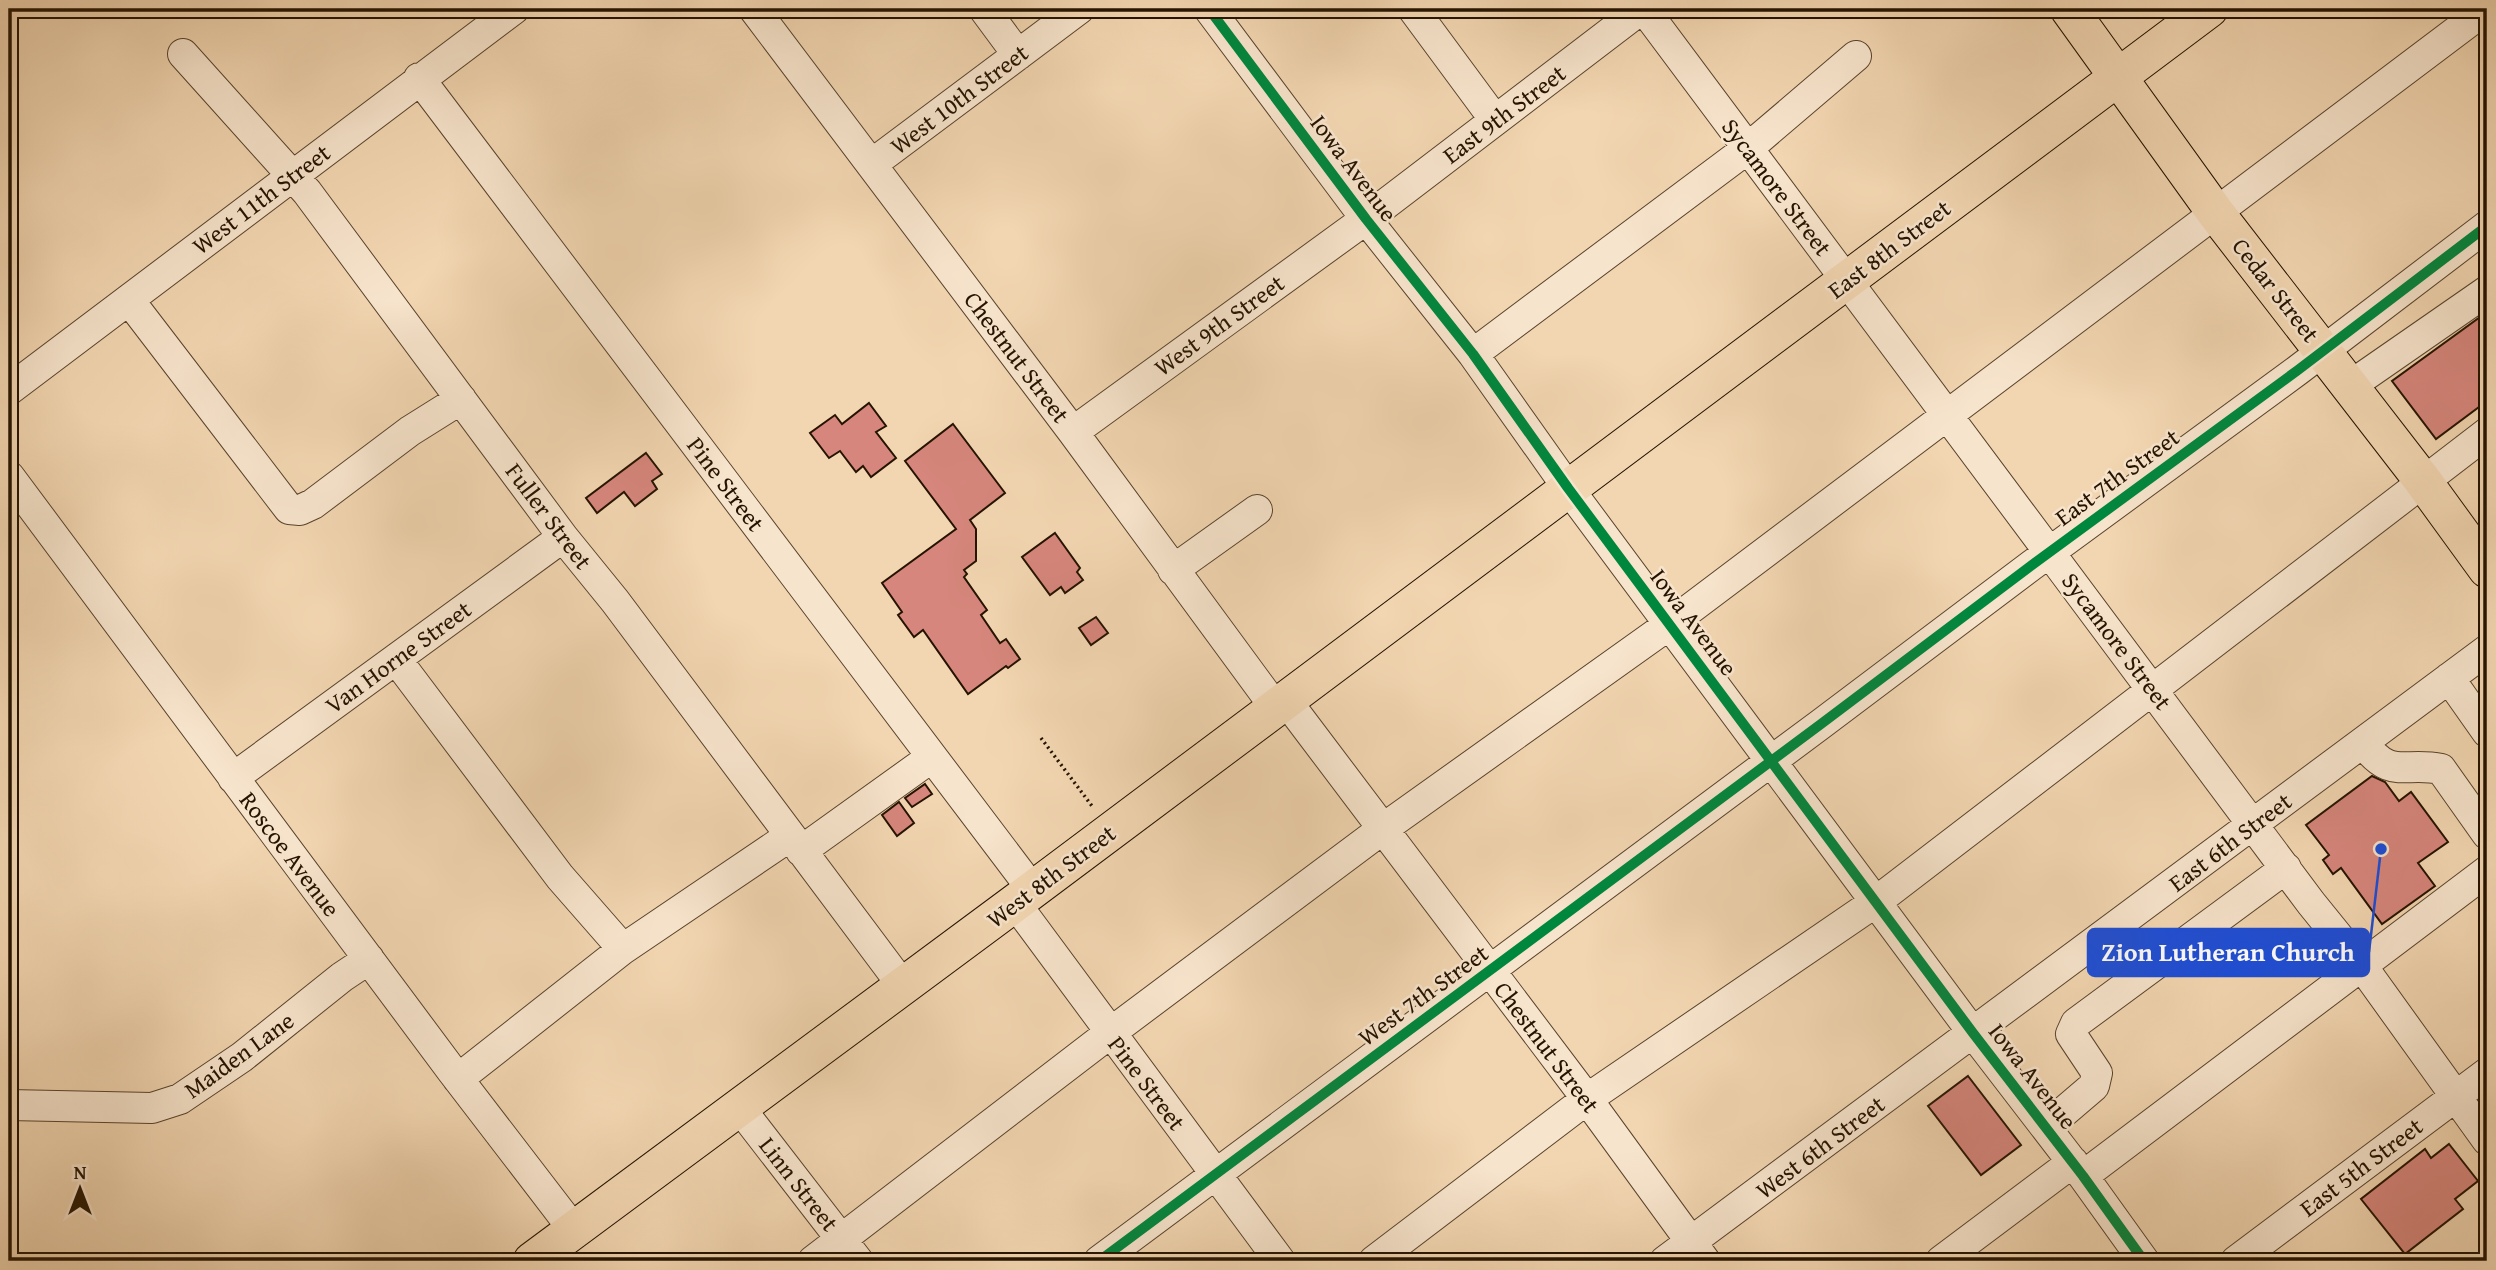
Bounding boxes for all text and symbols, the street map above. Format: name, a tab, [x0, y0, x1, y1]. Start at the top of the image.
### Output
street label: West 10th Street	[883, 35, 1036, 163]
street label: East 9th Street	[1435, 56, 1573, 172]
street label: Iowa Avenue	[1302, 107, 1406, 229]
street label: Sycamore Street	[1714, 111, 1841, 264]
street label: West 11th Street	[185, 135, 338, 263]
street label: East 8th Street	[1820, 191, 1958, 307]
street label: Cedar Street	[2224, 230, 2328, 350]
street label: West 9th Street	[1147, 265, 1292, 384]
street label: Chestnut Street	[956, 284, 1078, 431]
street label: East 7th Street	[2048, 420, 2187, 534]
street label: Pine Street	[679, 429, 774, 539]
street label: Fuller Street	[497, 455, 601, 577]
street label: Iowa Avenue	[1642, 561, 1746, 683]
street label: Sycamore Street	[2054, 565, 2181, 718]
street label: Van Horne Street	[318, 592, 479, 722]
street label: Roscoe Avenue	[231, 784, 349, 924]
street label: East 6th Street	[2161, 784, 2299, 900]
street label: West 8th Street	[979, 816, 1123, 936]
callout: Zion Lutheran Church	[2088, 929, 2369, 976]
text: Zion Lutheran Church	[2101, 932, 2355, 971]
street label: West 7th Street	[1351, 935, 1496, 1054]
street label: Chestnut Street	[1486, 974, 1608, 1121]
street label: Maiden Lane	[177, 1003, 301, 1107]
street label: Iowa Avenue	[1980, 1015, 2086, 1137]
street label: Pine Street	[1100, 1028, 1195, 1138]
street label: West 6th Street	[1748, 1087, 1892, 1207]
street label: East 5th Street	[2292, 1109, 2430, 1225]
street label: Linn Street	[751, 1129, 847, 1239]
north arrow	[46, 1154, 116, 1224]
text: N	[74, 1158, 87, 1186]

